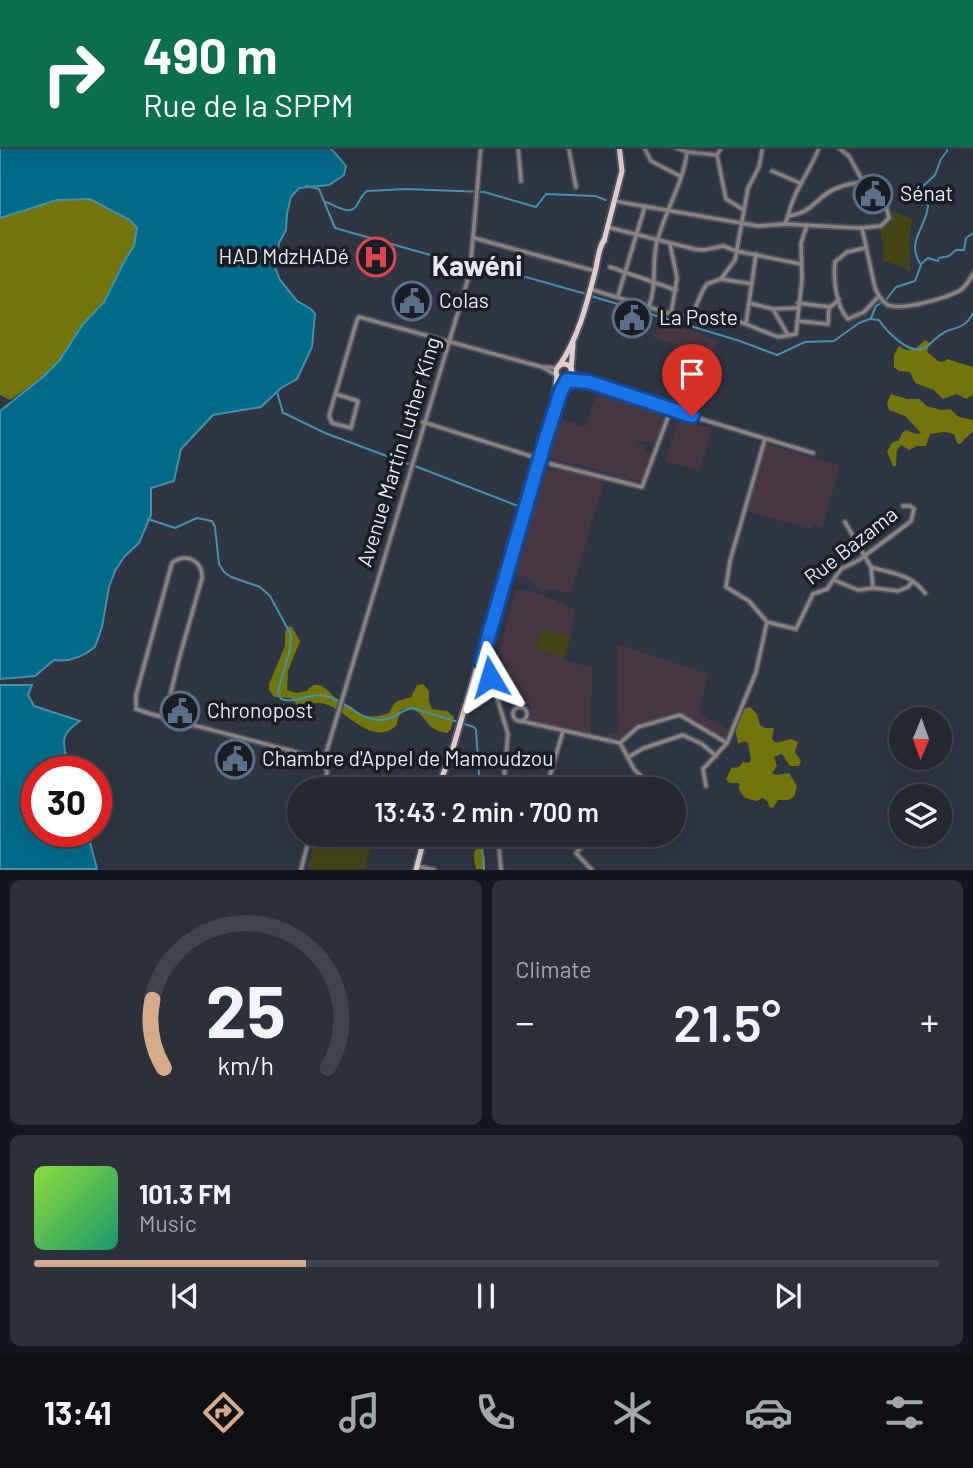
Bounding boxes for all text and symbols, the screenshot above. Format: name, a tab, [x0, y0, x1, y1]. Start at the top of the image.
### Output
text: 490 m	[143, 25, 277, 84]
icon: right	[28, 28, 119, 119]
text: Rue de la SPPM	[143, 85, 354, 123]
public building icon: Sénat	[852, 173, 894, 215]
place label: Sénat	[900, 180, 953, 205]
hospital icon: HAD MdzHADé	[355, 236, 397, 278]
place label: HAD MdzHADé	[219, 243, 349, 268]
district label: Kawéni	[432, 248, 522, 282]
public building icon: Colas	[391, 280, 433, 322]
place label: Colas	[439, 287, 489, 312]
public building icon: La Poste	[611, 297, 653, 339]
place label: La Poste	[659, 304, 738, 329]
street label: Avenue Martin Luther King	[351, 334, 444, 569]
pin	[662, 344, 722, 416]
icon: arrive	[673, 355, 711, 393]
street label: Rue Bazama	[798, 501, 902, 589]
position arrow	[453, 640, 527, 714]
public building icon: Chronopost	[159, 690, 201, 732]
place label: Chronopost	[207, 697, 313, 722]
north arrow	[889, 707, 952, 770]
map controls	[889, 707, 952, 847]
public building icon: Chambre d'Appel de Mamoudzou	[214, 738, 256, 780]
place label: Chambre d'Appel de Mamoudzou	[262, 745, 554, 770]
speed limit sign: 30	[21, 756, 112, 847]
button: layers	[889, 784, 952, 847]
text: 13:43 · 2 min · 700 m	[374, 796, 599, 827]
text: Climate	[516, 955, 592, 983]
text: 25	[206, 966, 286, 1054]
text: 21.5°	[673, 990, 781, 1052]
text: −	[516, 998, 535, 1044]
text: +	[920, 998, 939, 1044]
text: km/h	[217, 1050, 274, 1080]
text: 101.3 FM	[139, 1178, 231, 1209]
text: Music	[139, 1209, 197, 1237]
icon: previous	[166, 1277, 204, 1315]
icon: pause	[467, 1277, 505, 1315]
icon: next	[769, 1277, 807, 1315]
icon: directions	[199, 1388, 248, 1437]
icon: music	[335, 1388, 384, 1437]
icon: phone	[471, 1388, 520, 1437]
icon: climate	[608, 1388, 657, 1437]
icon: car	[744, 1388, 793, 1437]
icon: filters	[880, 1388, 929, 1437]
text: 13:41	[44, 1393, 112, 1431]

